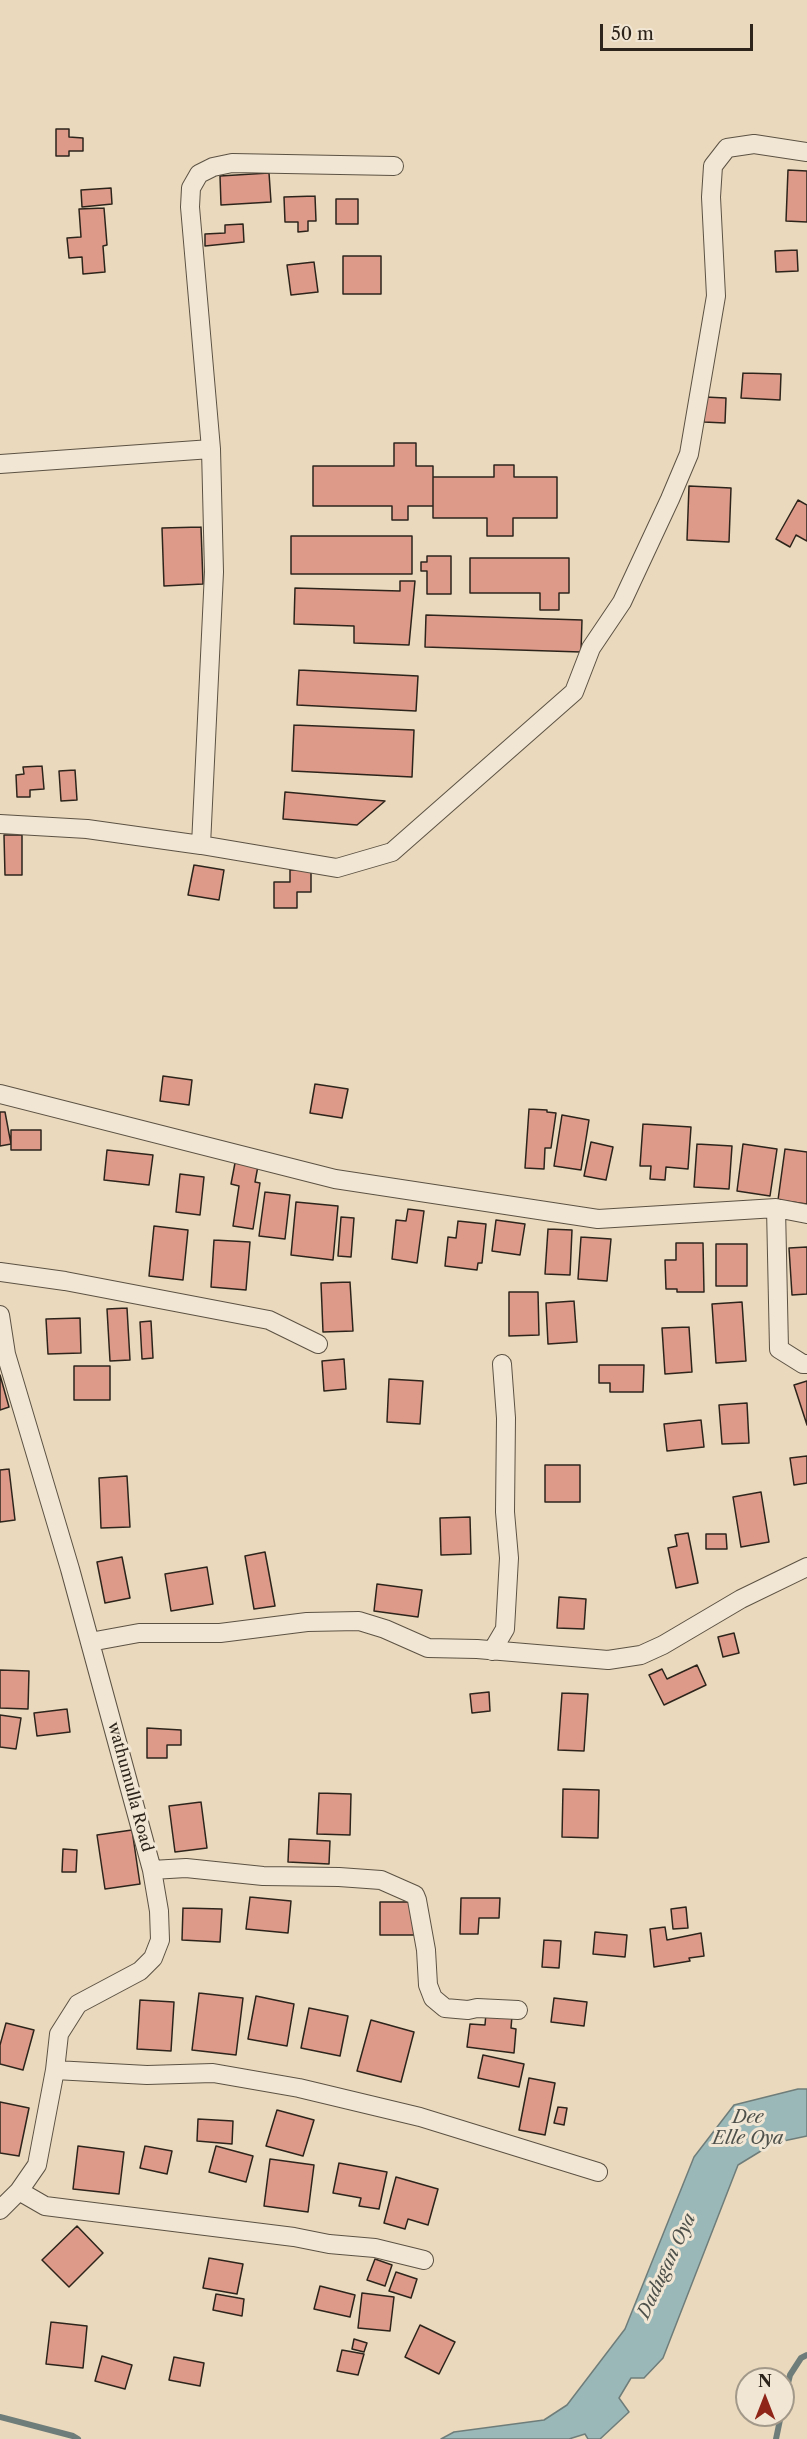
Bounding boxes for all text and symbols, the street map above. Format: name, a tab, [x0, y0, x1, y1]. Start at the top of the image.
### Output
scale bar	[603, 12, 756, 50]
text: 50 m	[611, 23, 654, 45]
street label: wathumulla Road	[103, 1720, 157, 1854]
water label: Dee Elle Oya	[713, 2107, 783, 2150]
water label: Dadugan Oya	[633, 2210, 701, 2322]
north arrow	[735, 2367, 795, 2427]
text: N	[758, 2371, 772, 2391]

